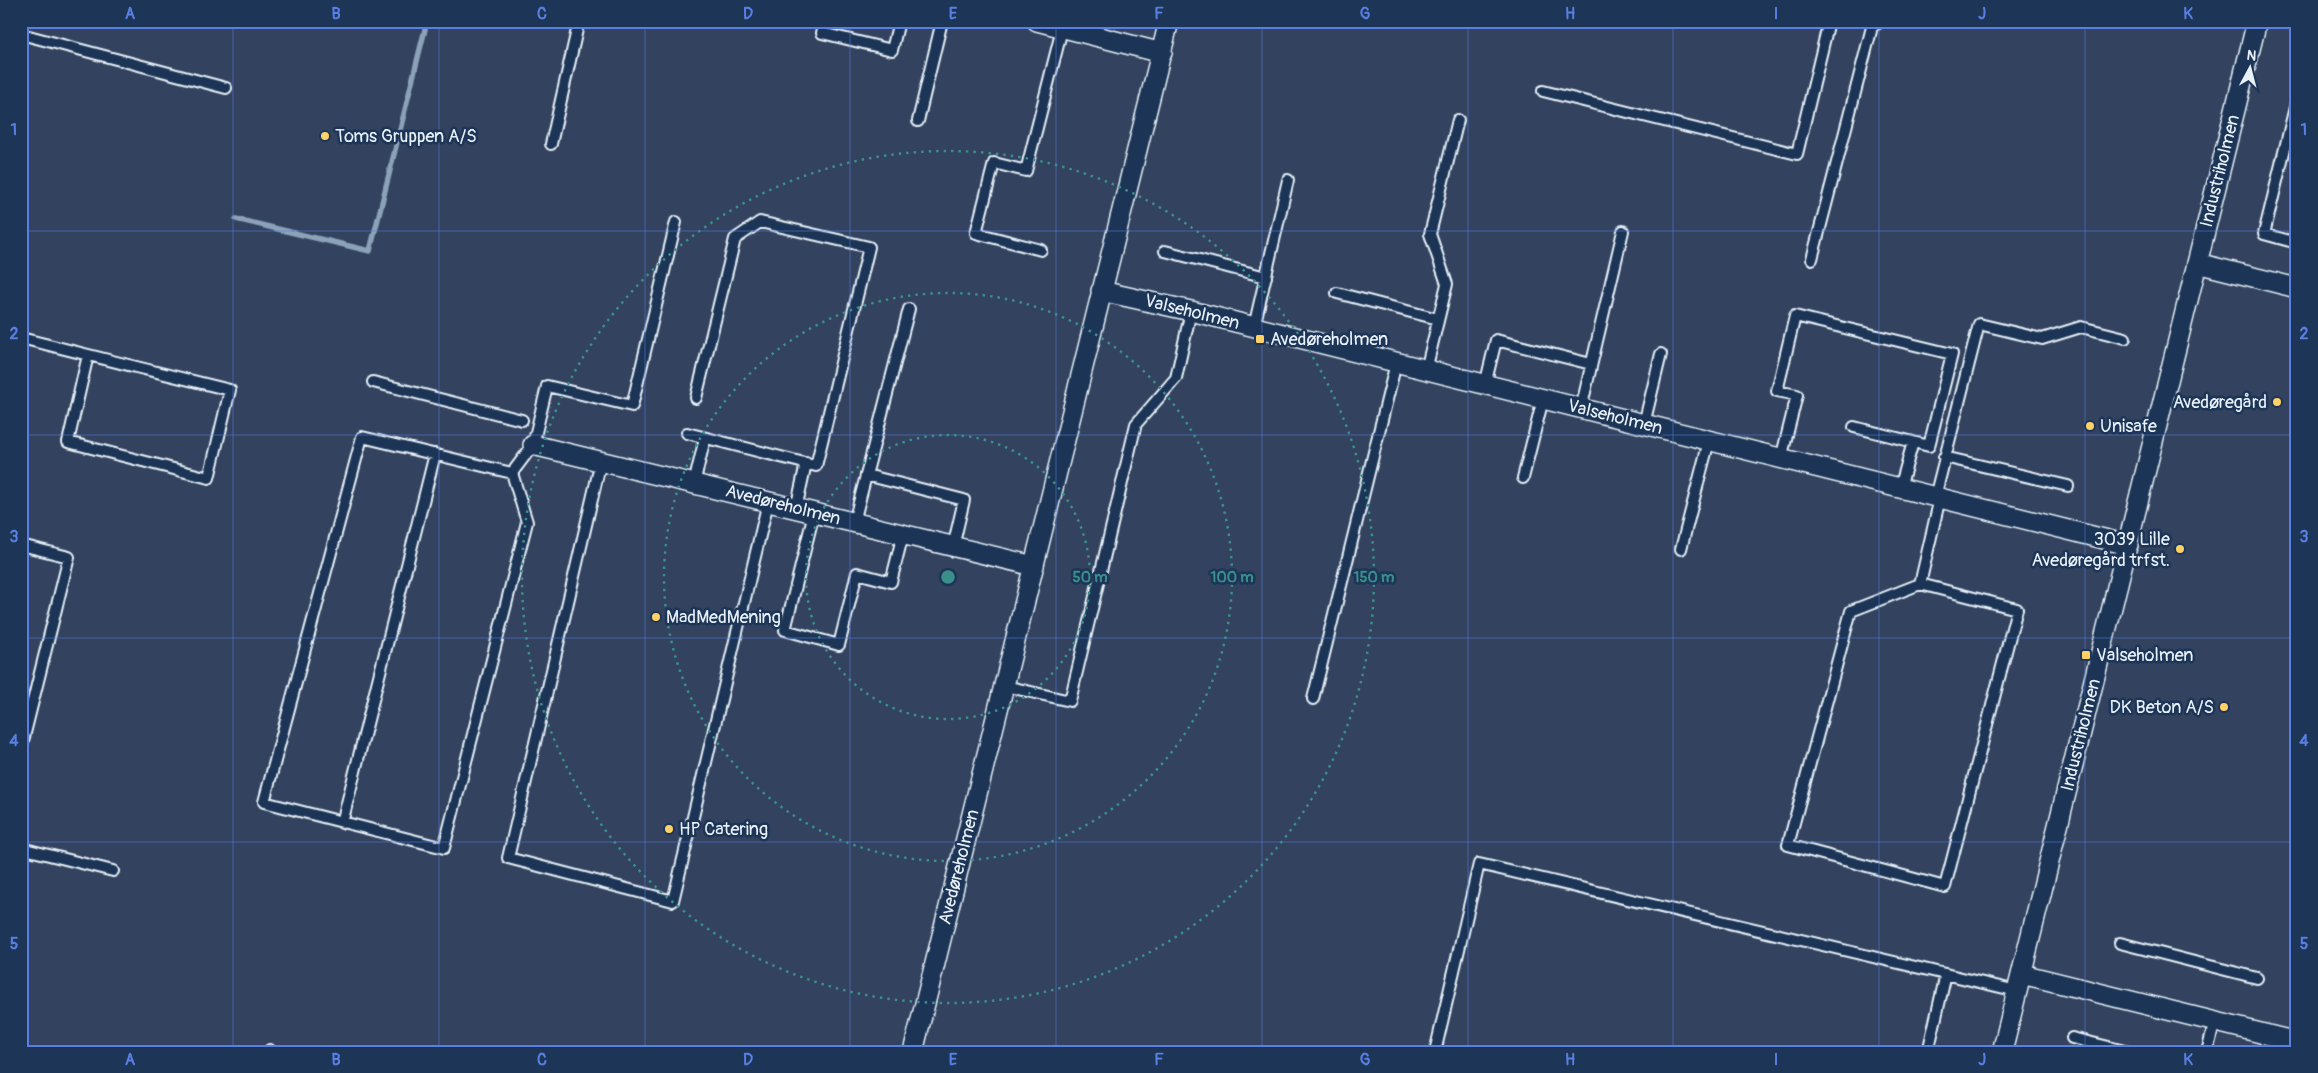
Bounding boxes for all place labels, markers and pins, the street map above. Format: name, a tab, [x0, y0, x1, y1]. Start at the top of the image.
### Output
place label: Toms Gruppen A/S	[335, 125, 477, 148]
marker: Toms Gruppen A/S	[319, 130, 331, 142]
place label: Avedøreholmen	[1270, 328, 1388, 351]
marker: Avedøreholmen	[1254, 333, 1266, 345]
place label: Avedøregård	[2173, 391, 2267, 414]
marker: Avedøregård	[2271, 396, 2283, 408]
place label: Unisafe	[2100, 415, 2157, 438]
marker: Unisafe	[2084, 420, 2096, 432]
place label: 3039 Lille Avedøregård trfst.	[2032, 528, 2170, 572]
marker: 3039 Lille Avedøregård trfst.	[2174, 543, 2186, 555]
centre of rings	[939, 568, 957, 586]
place label: MadMedMening	[666, 606, 781, 629]
marker: MadMedMening	[650, 611, 662, 623]
place label: Valseholmen	[2096, 644, 2193, 667]
marker: Valseholmen	[2080, 649, 2092, 661]
place label: DK Beton A/S	[2109, 696, 2214, 719]
marker: DK Beton A/S	[2218, 701, 2230, 713]
place label: HP Catering	[679, 818, 768, 841]
marker: HP Catering	[663, 823, 675, 835]

